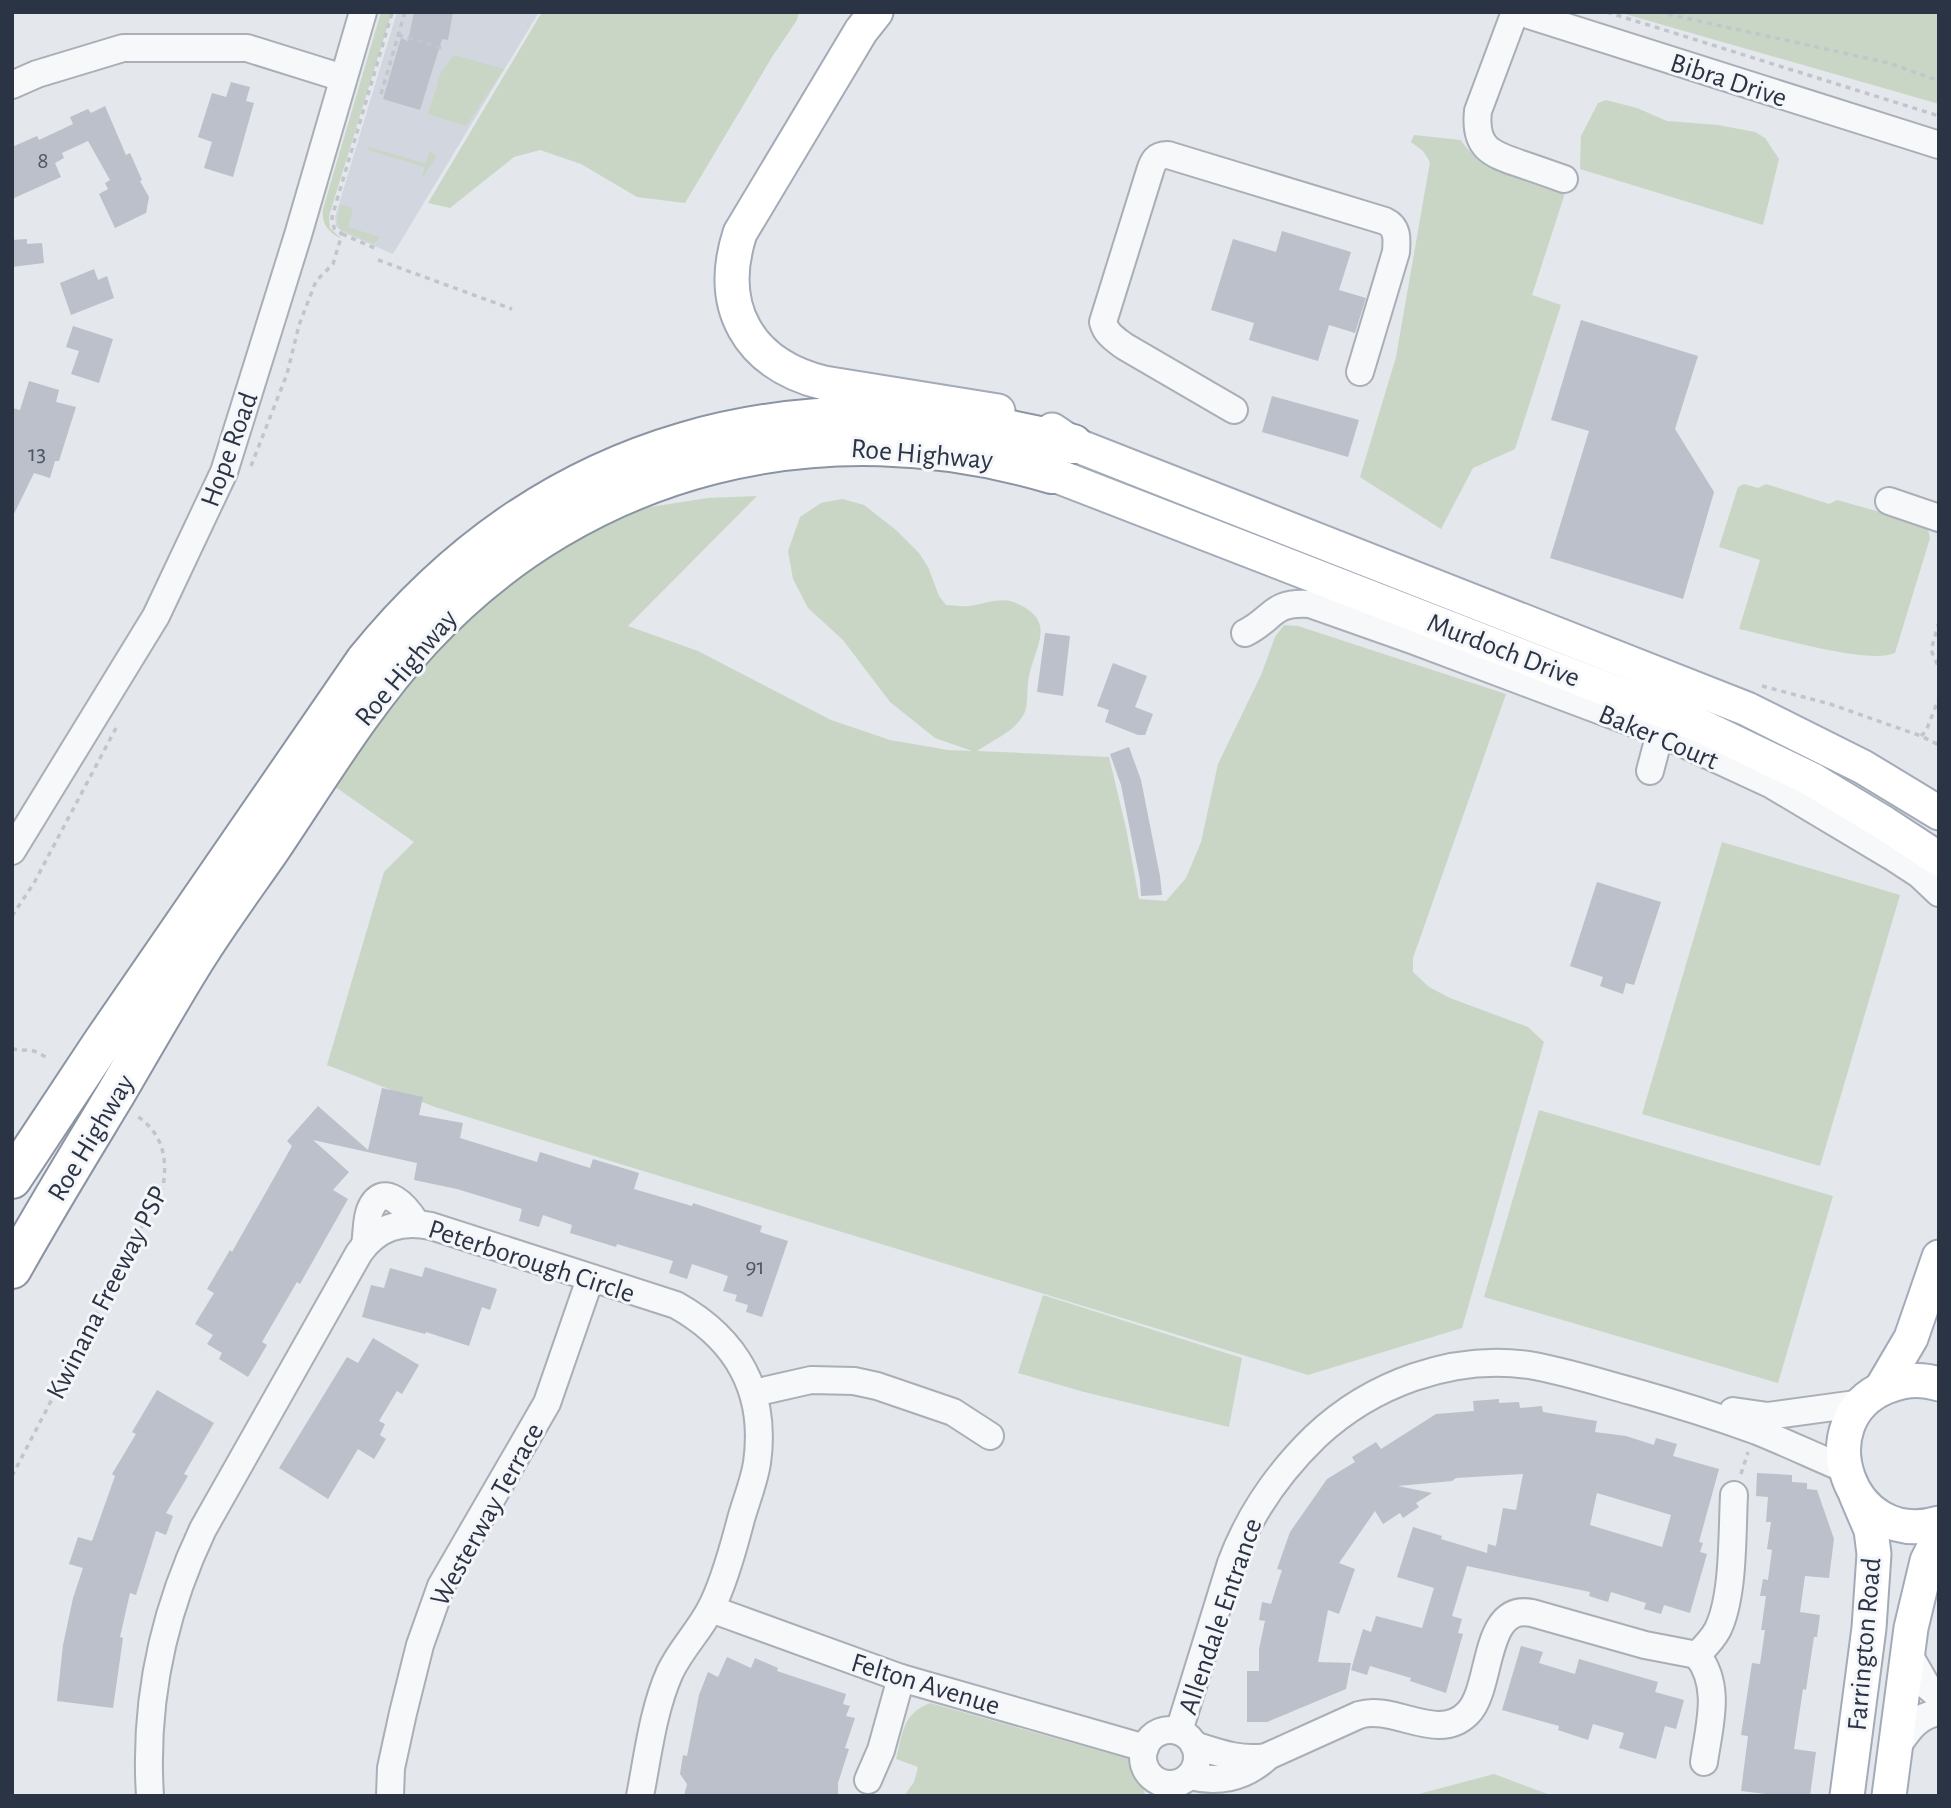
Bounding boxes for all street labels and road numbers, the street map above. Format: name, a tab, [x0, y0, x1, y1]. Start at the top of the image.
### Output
street label: Bibra Drive	[1667, 49, 1790, 113]
street label: Hope Road	[196, 389, 264, 511]
street label: Roe Highway	[850, 435, 994, 475]
street label: Roe Highway	[350, 605, 463, 732]
street label: Murdoch Drive	[1423, 609, 1583, 693]
street label: Baker Court	[1594, 700, 1722, 775]
street label: Roe Highway	[43, 1070, 140, 1206]
street label: Kwinana Freeway PSP	[42, 1182, 174, 1404]
street label: Peterborough Circle	[425, 1215, 638, 1309]
street label: Westerway Terrace	[426, 1419, 550, 1611]
street label: Allendale Entrance	[1174, 1515, 1268, 1718]
street label: Farrington Road	[1843, 1556, 1887, 1732]
street label: Felton Avenue	[848, 1649, 1003, 1721]

